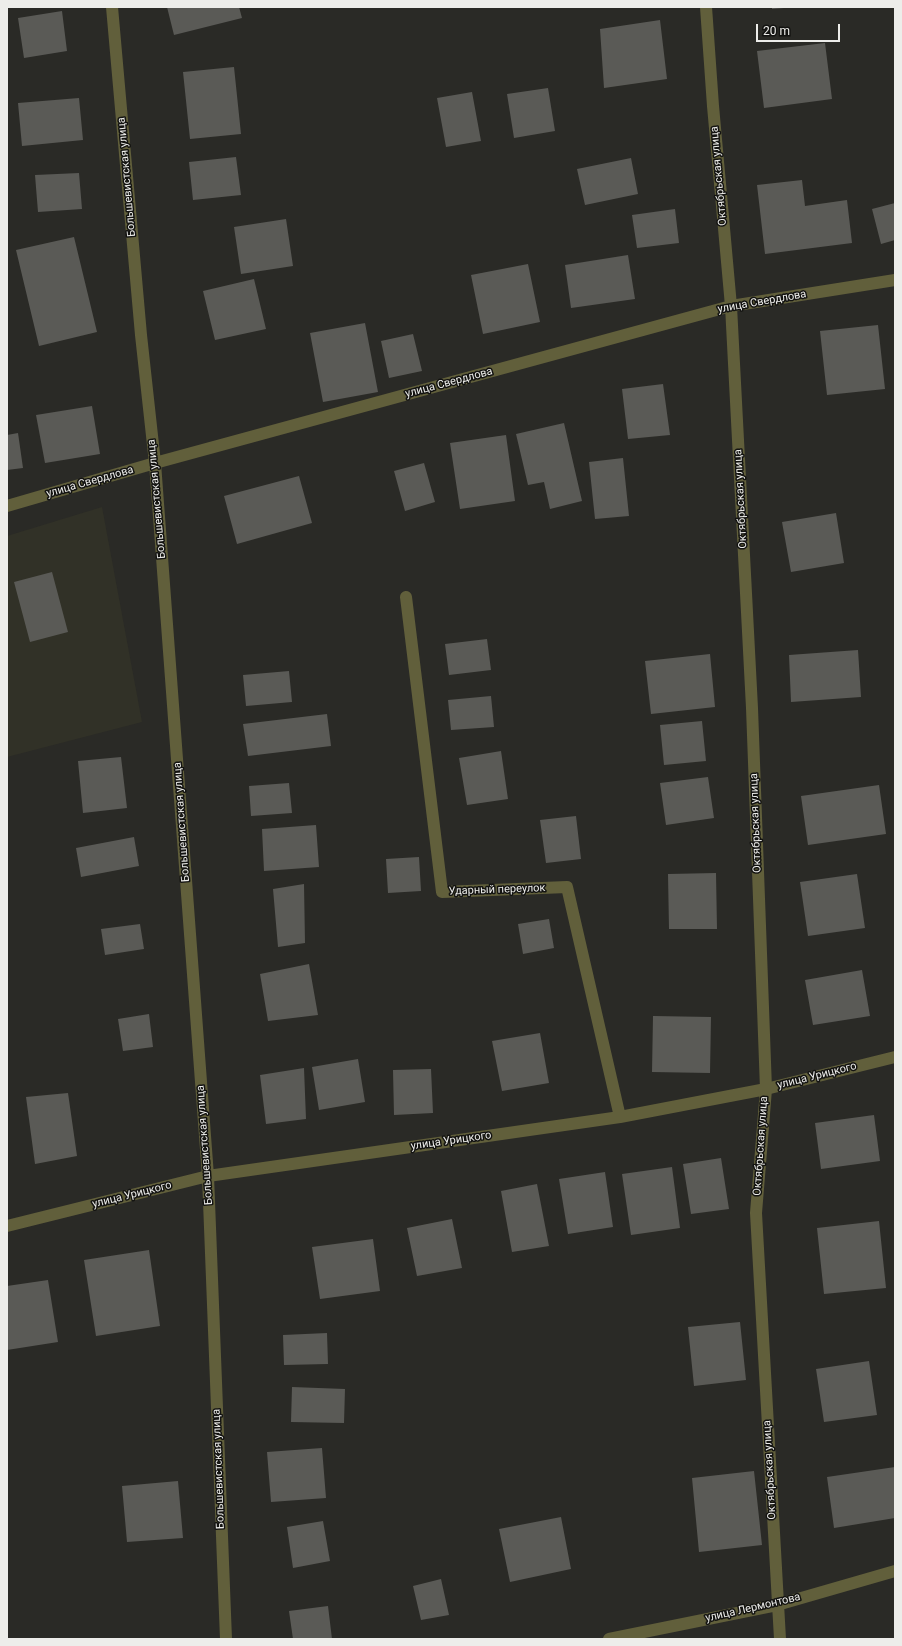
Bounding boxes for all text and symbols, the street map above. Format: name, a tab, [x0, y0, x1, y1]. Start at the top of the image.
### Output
scale bar	[758, 16, 842, 42]
text: 20 m	[763, 24, 790, 38]
street label: Большевистская улица	[115, 117, 139, 237]
street label: Октябрьская улица	[708, 126, 730, 226]
street label: улица Свердлова	[717, 288, 807, 316]
street label: улица Свердлова	[404, 365, 494, 401]
street label: Большевистская улица	[145, 439, 169, 559]
street label: Октябрьская улица	[732, 449, 750, 549]
street label: улица Свердлова	[45, 463, 135, 501]
street label: Большевистская улица	[171, 762, 193, 882]
street label: Октябрьская улица	[748, 773, 764, 873]
street label: Ударный переулок	[448, 882, 546, 898]
street label: улица Урицкого	[776, 1060, 858, 1092]
street label: Большевистская улица	[194, 1085, 216, 1205]
street label: Октябрьская улица	[751, 1096, 771, 1196]
street label: улица Урицкого	[410, 1129, 492, 1153]
street label: улица Урицкого	[91, 1179, 173, 1211]
street label: Большевистская улица	[210, 1409, 228, 1529]
street label: Октябрьская улица	[761, 1420, 779, 1520]
street label: улица Лермонтова	[704, 1591, 802, 1625]

